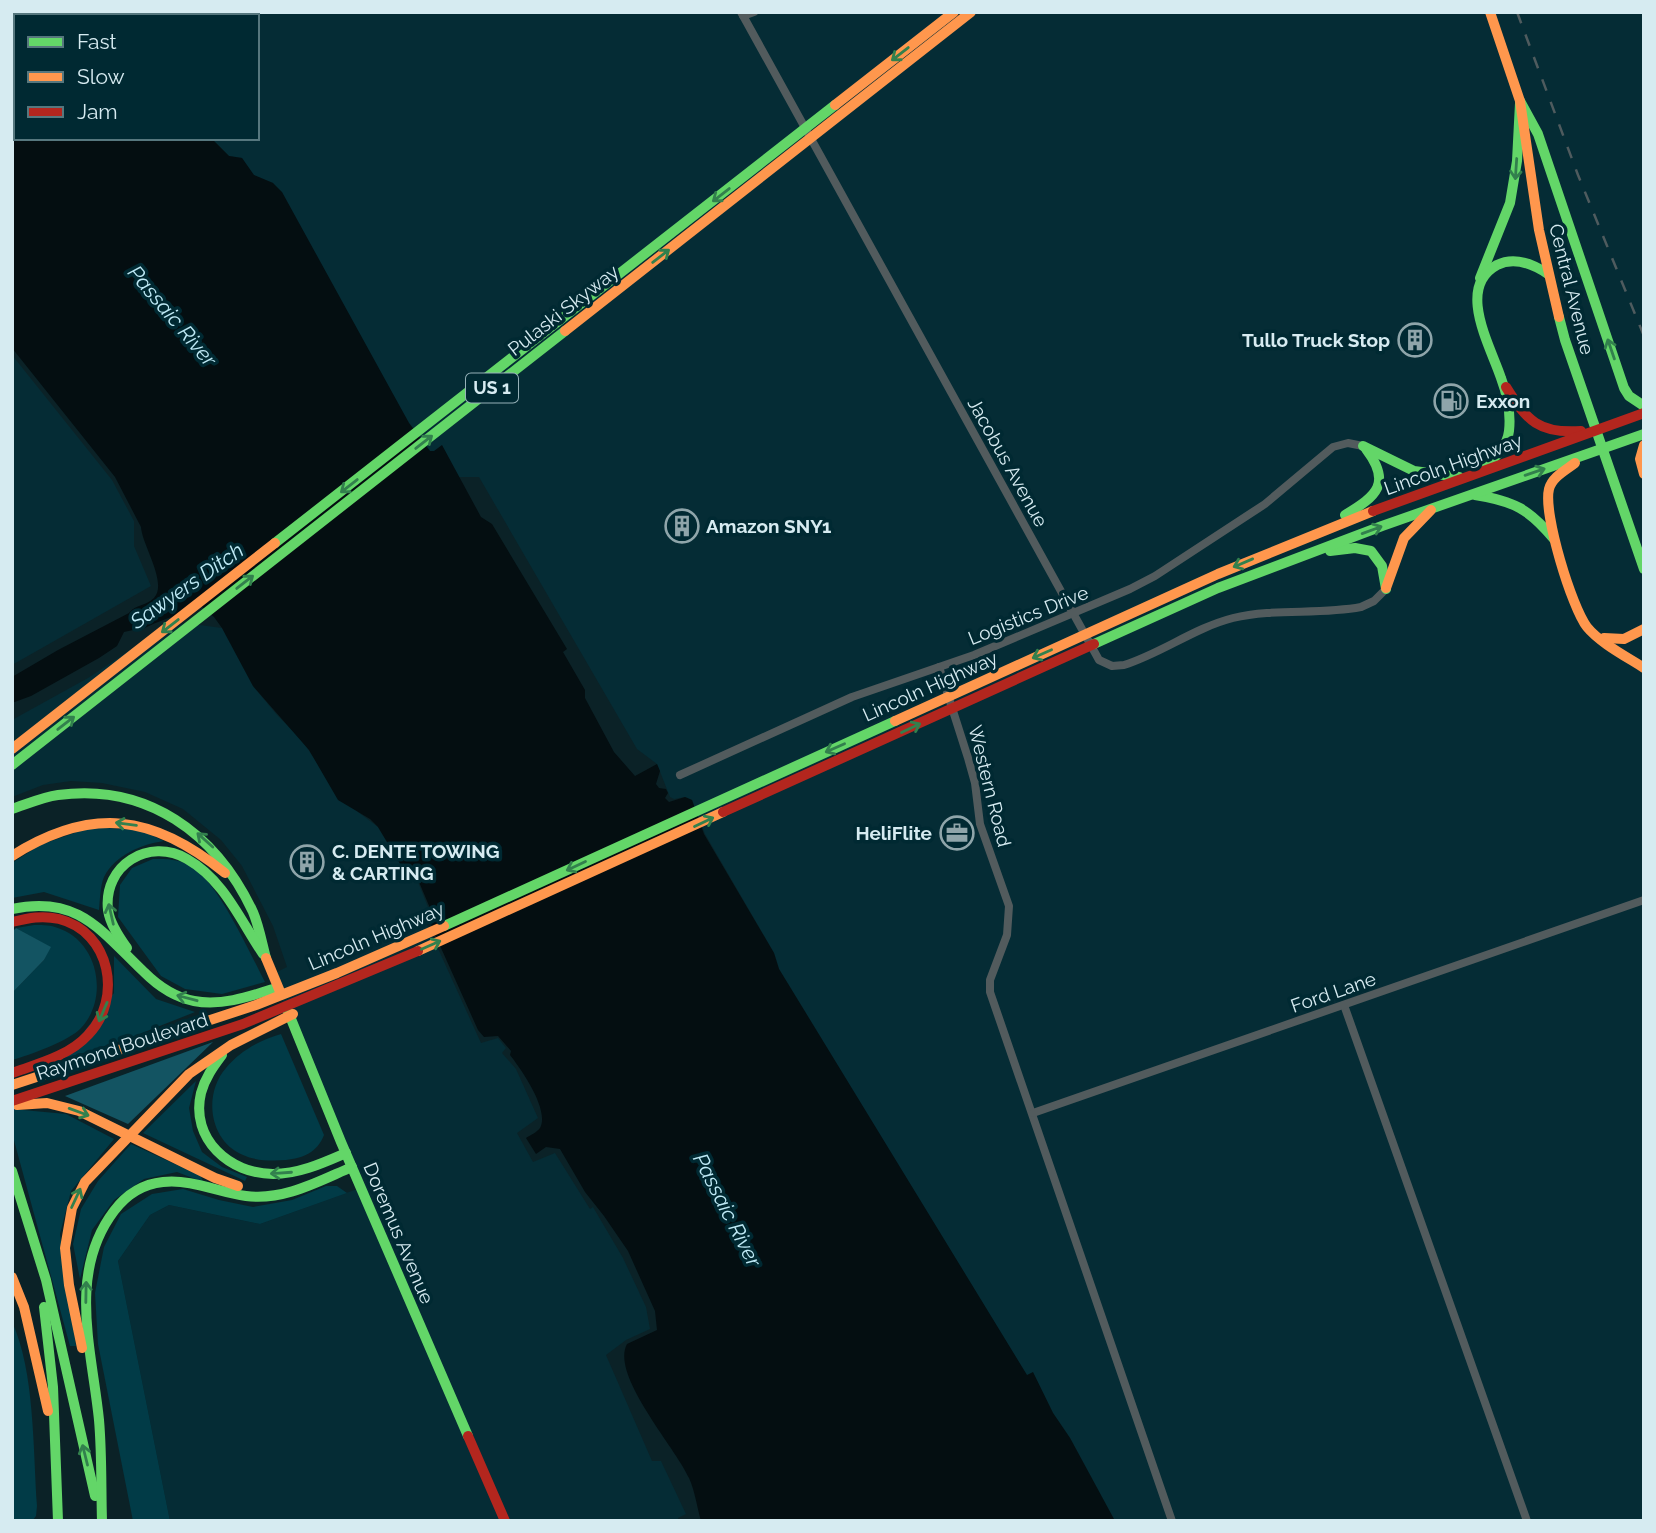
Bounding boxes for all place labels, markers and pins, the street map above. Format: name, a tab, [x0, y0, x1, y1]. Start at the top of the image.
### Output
building icon: Tullo Truck Stop	[1396, 321, 1434, 359]
place label: Tullo Truck Stop	[1242, 329, 1390, 351]
fuel station icon: Exxon	[1432, 382, 1470, 420]
place label: Exxon	[1476, 390, 1530, 412]
building icon: Amazon SNY1	[663, 507, 701, 545]
place label: Amazon SNY1	[706, 515, 831, 537]
office icon: HeliFlite	[938, 814, 976, 852]
place label: HeliFlite	[855, 822, 932, 844]
place label: C. DENTE TOWING & CARTING	[332, 840, 500, 884]
building icon: C. DENTE TOWING & CARTING	[288, 843, 326, 881]

